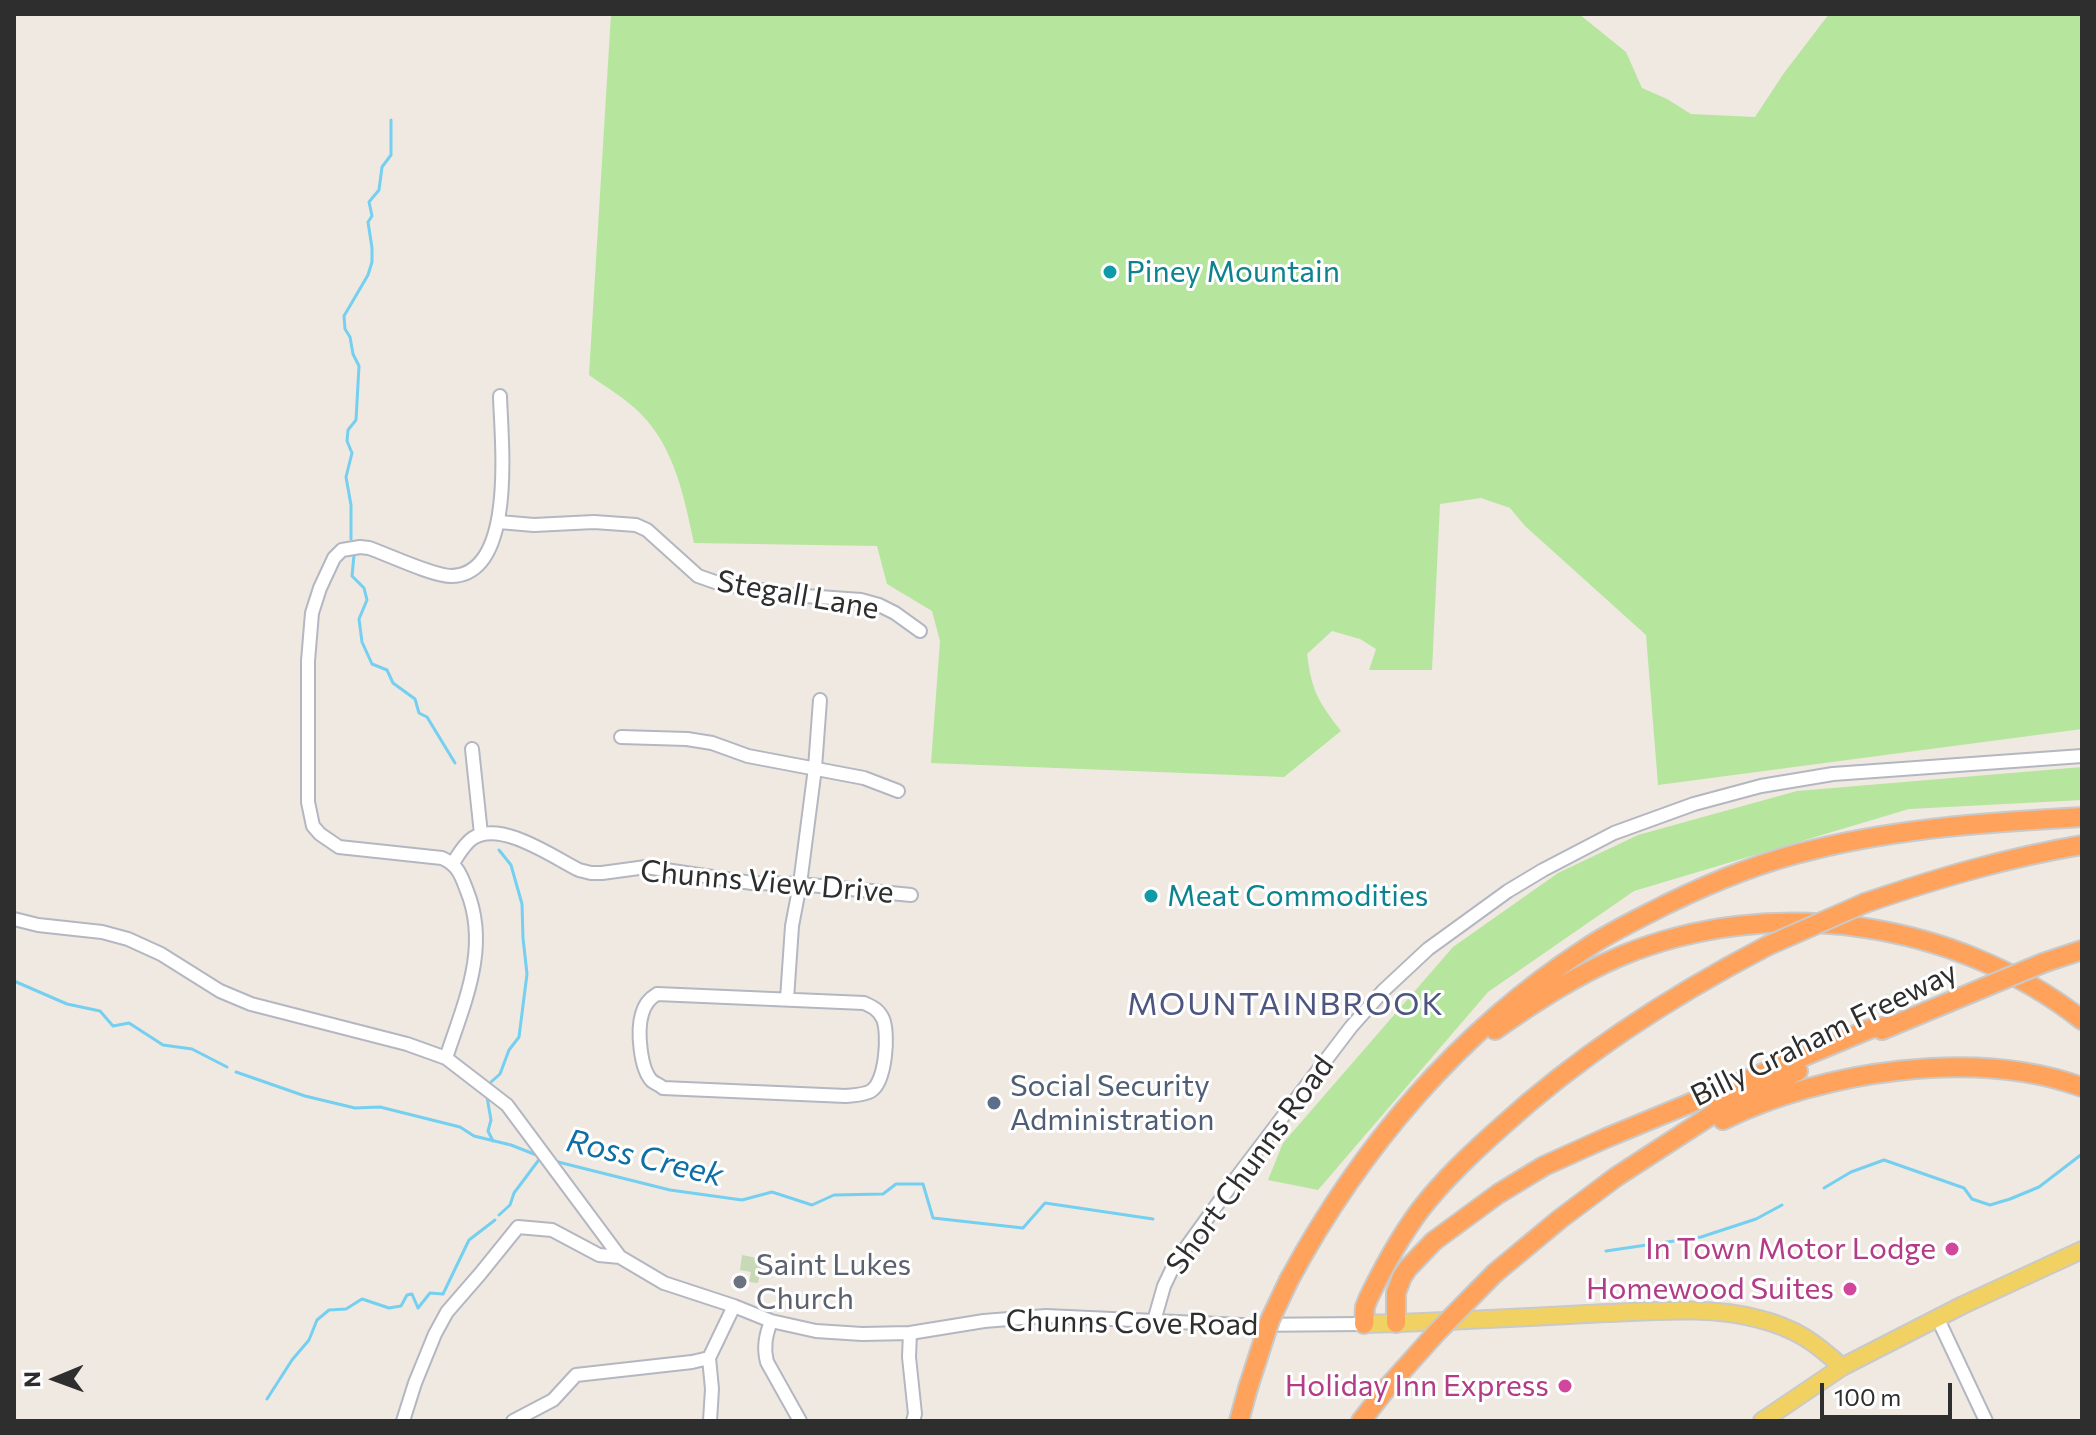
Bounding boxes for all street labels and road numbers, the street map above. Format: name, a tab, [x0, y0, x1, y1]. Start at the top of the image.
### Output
street label: Stegall Lane	[714, 563, 882, 627]
street label: Chunns View Drive	[639, 853, 895, 911]
street label: Billy Graham Freeway	[1685, 954, 1963, 1114]
street label: Short Chunns Road	[1159, 1049, 1341, 1281]
street label: Chunns Cove Road	[1005, 1303, 1259, 1343]

